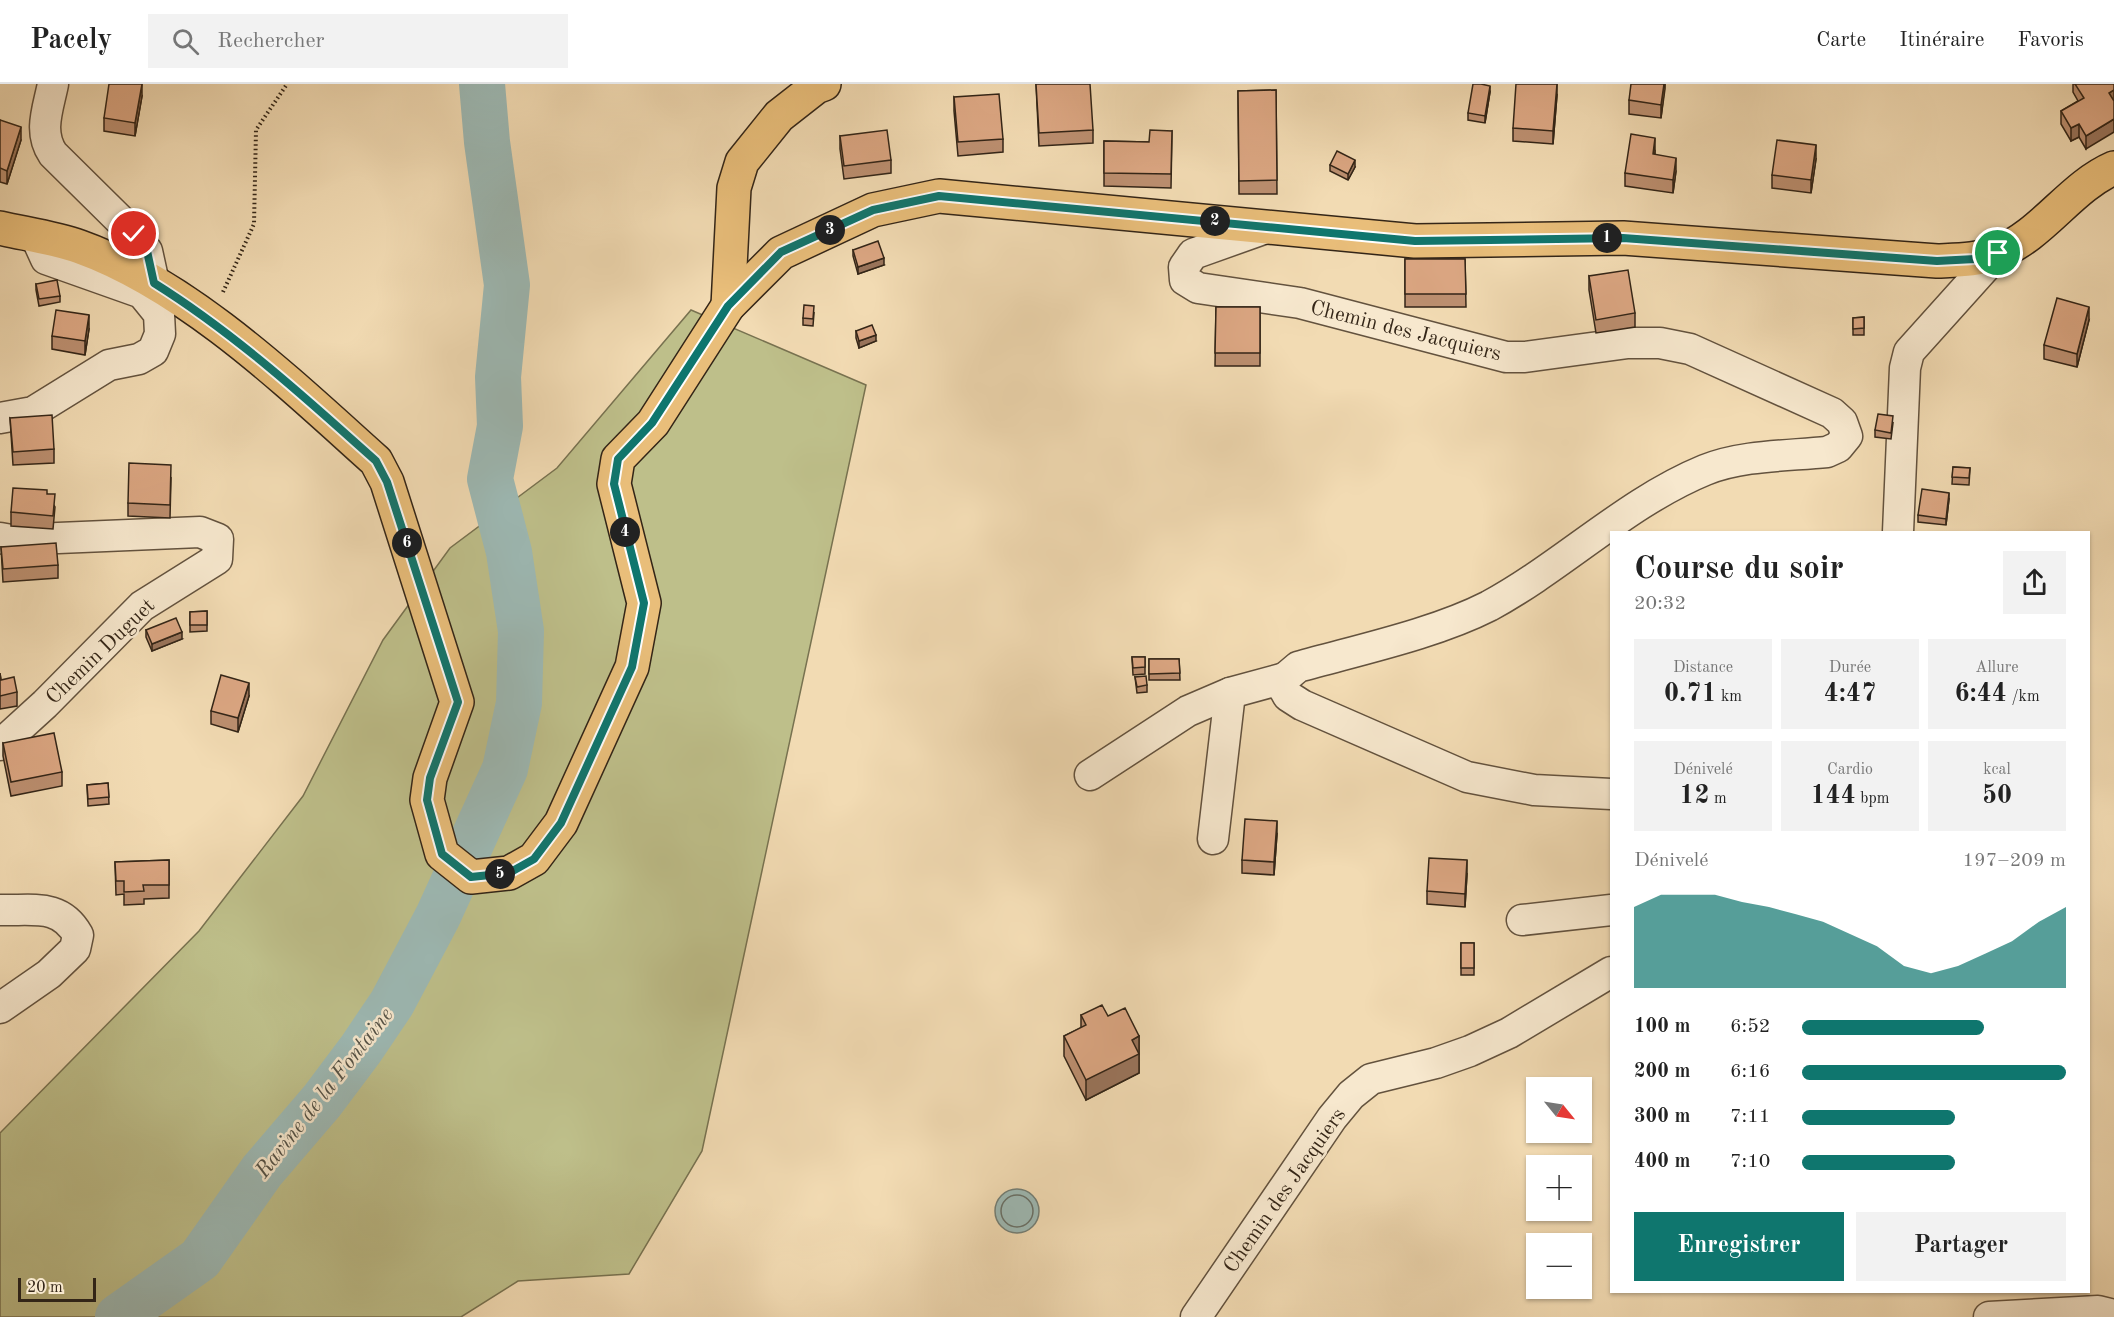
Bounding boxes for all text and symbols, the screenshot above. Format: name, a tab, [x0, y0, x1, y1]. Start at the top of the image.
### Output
search box	[148, 14, 568, 68]
icon: search	[169, 25, 202, 58]
text: Pacely	[30, 27, 112, 55]
text: Rechercher	[217, 30, 325, 52]
text: Carte	[1816, 30, 1866, 51]
text: Itinéraire	[1899, 30, 1985, 51]
text: Favoris	[2018, 30, 2084, 51]
pin: 2	[1200, 206, 1230, 236]
pin	[108, 208, 159, 259]
text: 2	[1210, 213, 1220, 229]
pin: 3	[815, 215, 845, 245]
icon: check	[117, 217, 150, 250]
text: 3	[825, 222, 835, 238]
pin: 1	[1592, 223, 1622, 253]
pin	[1972, 227, 2023, 278]
text: 1	[1602, 230, 1612, 246]
icon: arrive	[1981, 236, 2014, 269]
street label: Chemin des Jacquiers	[1308, 298, 1503, 365]
pin: 4	[610, 517, 640, 547]
text: 4	[620, 524, 630, 540]
pin: 6	[392, 528, 422, 558]
text: 6	[402, 535, 412, 551]
button: share	[2003, 551, 2066, 614]
text: Course du soir	[1634, 553, 1844, 586]
text: 20:32	[1634, 594, 1686, 614]
street label: Chemin Duguet	[43, 595, 159, 709]
text: Distance	[1673, 660, 1733, 676]
text: Durée	[1829, 660, 1871, 676]
text: Allure	[1975, 660, 2019, 676]
text: 0.71	[1664, 681, 1717, 707]
text: 4:47	[1824, 681, 1876, 707]
text: 6:44	[1954, 681, 2007, 707]
text: km	[1717, 689, 1742, 705]
text: /km	[2007, 689, 2040, 705]
text: Dénivelé	[1673, 762, 1733, 778]
text: Cardio	[1827, 762, 1873, 778]
text: kcal	[1983, 762, 2011, 778]
text: 12	[1679, 783, 1709, 809]
text: 144	[1811, 783, 1856, 809]
text: 50	[1982, 783, 2012, 809]
text: m	[1709, 791, 1727, 807]
text: bpm	[1856, 791, 1889, 807]
text: Dénivelé	[1634, 851, 1708, 871]
text: 197–209 m	[1963, 851, 2066, 871]
pin: 5	[485, 859, 515, 889]
text: 5	[495, 866, 505, 882]
water label: Ravine de la Fontaine	[251, 1004, 398, 1183]
text: 100 m	[1634, 1017, 1690, 1037]
text: 6:52	[1730, 1017, 1770, 1037]
text: 200 m	[1634, 1062, 1690, 1082]
text: 6:16	[1730, 1062, 1770, 1082]
north arrow	[1526, 1077, 1592, 1143]
map controls	[1526, 1077, 1592, 1299]
street label: Chemin des Jacquiers	[1220, 1105, 1350, 1277]
text: 300 m	[1634, 1107, 1690, 1127]
text: 7:11	[1730, 1107, 1770, 1127]
text: 400 m	[1634, 1152, 1690, 1172]
text: 7:10	[1730, 1152, 1770, 1172]
button: +	[1526, 1155, 1592, 1221]
button: Enregistrer	[1634, 1212, 1844, 1281]
button: Partager	[1856, 1212, 2066, 1281]
button: −	[1526, 1233, 1592, 1299]
scale bar	[18, 1275, 96, 1302]
text: 20 m	[27, 1280, 63, 1296]

